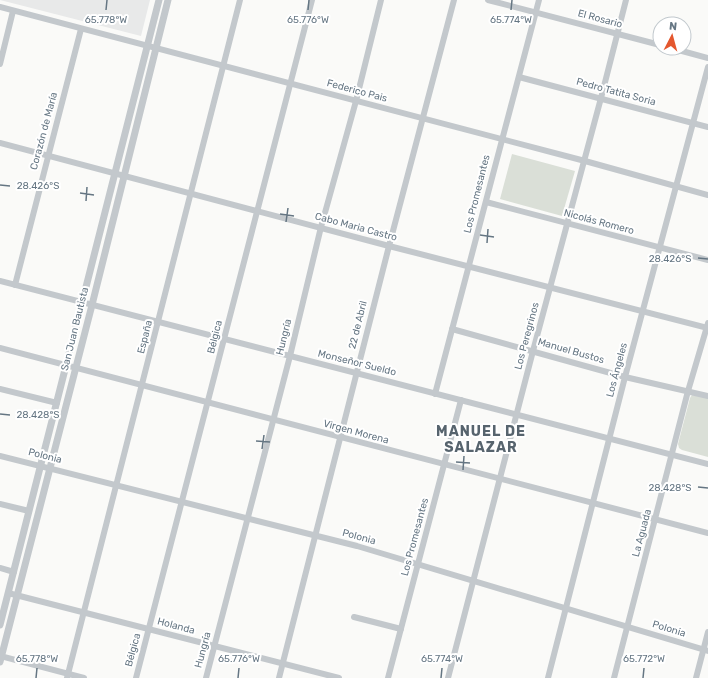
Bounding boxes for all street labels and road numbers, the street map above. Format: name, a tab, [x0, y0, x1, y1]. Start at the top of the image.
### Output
street label: El Rosario	[576, 7, 624, 31]
street label: Pedro Tatita Soria	[575, 76, 657, 108]
street label: Federico Pais	[325, 77, 389, 105]
street label: Corazón de María	[28, 91, 60, 171]
street label: Los Promesantes	[461, 154, 493, 234]
street label: Nicolás Romero	[563, 207, 636, 237]
street label: Cabo Maria Castro	[314, 210, 399, 244]
street label: San Juan Bautista	[59, 286, 91, 372]
street label: 22 de Abril	[346, 300, 370, 350]
street label: Los Peregrinos	[512, 301, 542, 371]
street label: Hungría	[274, 318, 294, 356]
street label: España	[135, 319, 155, 355]
street label: Bélgica	[205, 319, 225, 355]
street label: Manuel Bustos	[536, 336, 606, 366]
street label: Los Ángeles	[604, 341, 630, 399]
street label: Monseñor Sueldo	[317, 347, 398, 379]
street label: Virgen Morena	[322, 417, 390, 447]
street label: Polonia	[27, 446, 63, 466]
street label: Los Promesantes	[399, 497, 431, 577]
street label: La Aguada	[630, 508, 654, 558]
street label: Polonia	[341, 527, 377, 547]
street label: Holanda	[156, 615, 196, 637]
street label: Polonia	[651, 618, 687, 640]
street label: Hungría	[192, 631, 214, 669]
street label: Bélgica	[123, 632, 143, 668]

